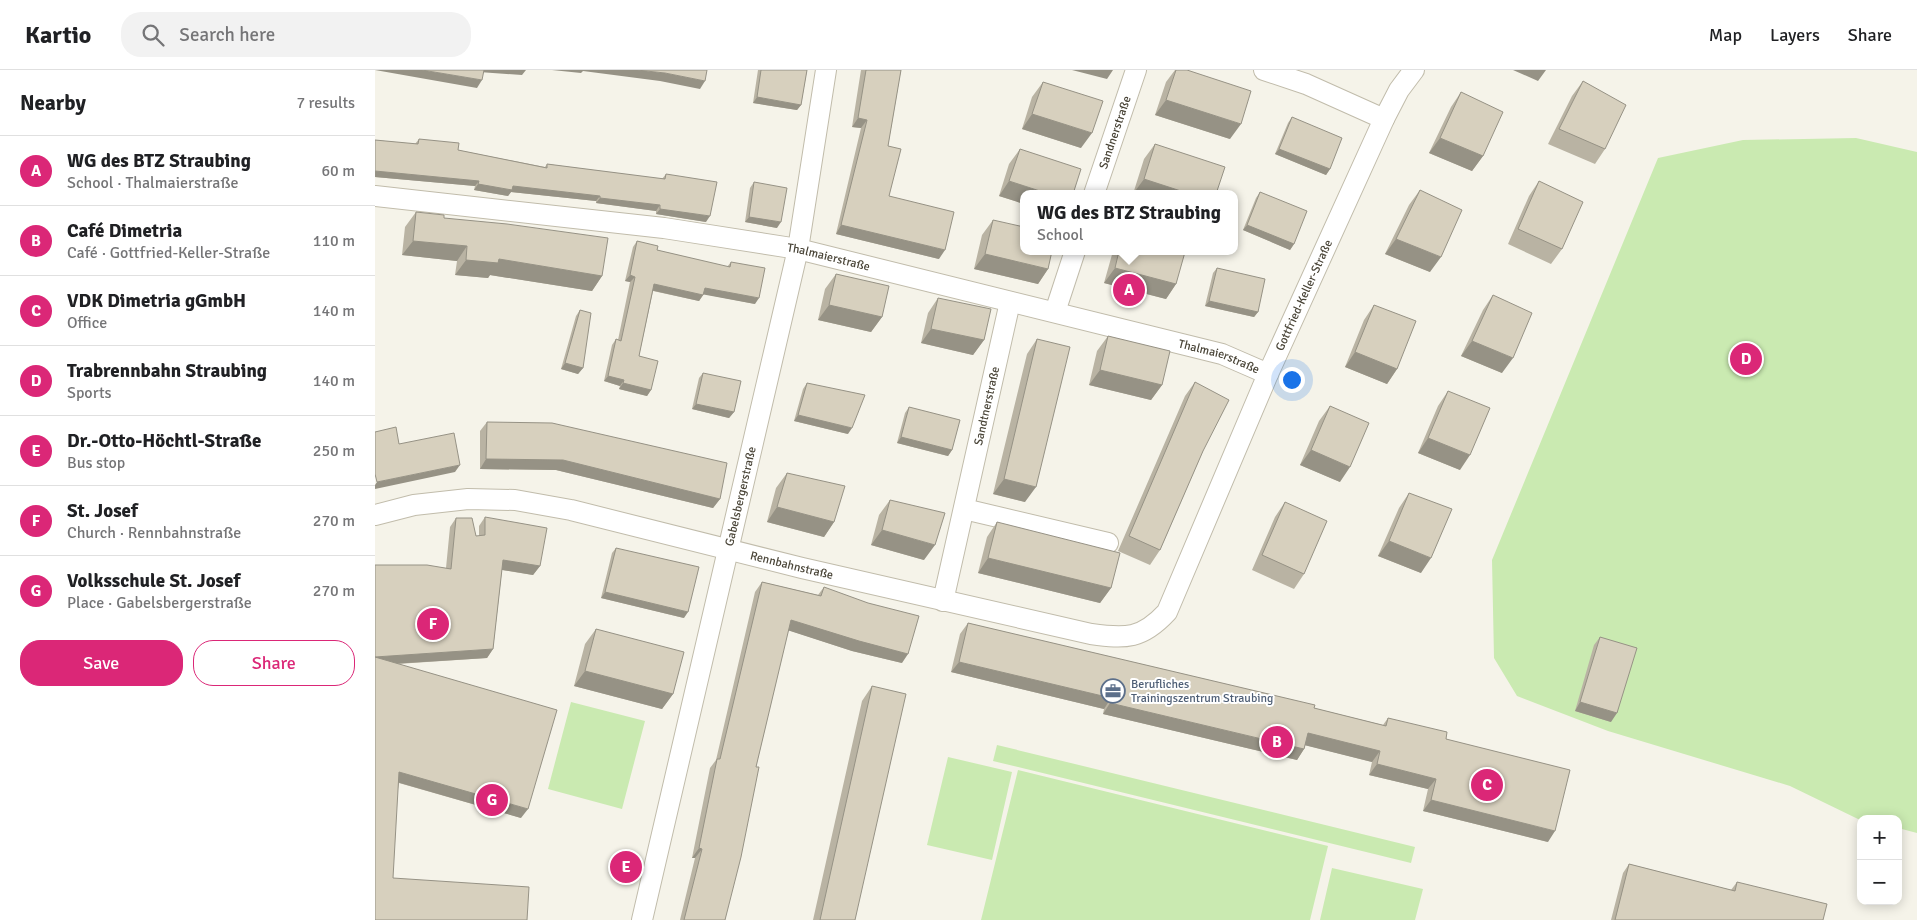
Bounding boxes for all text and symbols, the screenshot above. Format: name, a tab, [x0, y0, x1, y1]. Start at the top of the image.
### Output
search box	[121, 12, 471, 57]
text: Kartio	[25, 20, 91, 50]
icon: search	[139, 21, 167, 49]
text: Search here	[179, 23, 275, 47]
text: Map	[1709, 24, 1742, 46]
text: Layers	[1770, 24, 1820, 46]
text: Share	[1848, 24, 1892, 46]
text: Nearby	[20, 90, 86, 116]
text: 7 results	[296, 93, 355, 113]
street label: Sandnerstraße	[1096, 94, 1134, 171]
text: WG des BTZ Straubing	[67, 149, 251, 173]
text: A	[31, 161, 41, 181]
text: 60 m	[321, 161, 355, 181]
text: School · Thalmaierstraße	[67, 173, 238, 193]
popup	[1020, 190, 1238, 255]
text: WG des BTZ Straubing	[1037, 201, 1221, 225]
text: Café Dimetria	[67, 219, 182, 243]
text: School	[1037, 225, 1084, 245]
text: B	[31, 231, 41, 251]
text: 110 m	[313, 231, 355, 251]
street label: Gottfried-Keller-Straße	[1272, 237, 1336, 353]
street label: Thalmaierstraße	[786, 240, 872, 274]
text: Café · Gottfried-Keller-Straße	[67, 243, 270, 263]
pin: A	[1113, 271, 1145, 309]
text: VDK Dimetria gGmbH	[67, 289, 246, 313]
text: C	[31, 301, 41, 321]
text: 140 m	[313, 301, 355, 321]
text: Office	[67, 313, 107, 333]
street label: Thalmaierstraße	[1177, 336, 1262, 377]
pin: D	[1730, 340, 1762, 378]
text: Trabrennbahn Straubing	[67, 359, 267, 383]
street label: Sandtnerstraße	[971, 365, 1003, 447]
your location	[1279, 367, 1305, 393]
text: D	[31, 371, 41, 391]
text: 140 m	[313, 371, 355, 391]
text: Sports	[67, 383, 112, 403]
text: Dr.-Otto-Höchtl-Straße	[67, 429, 261, 453]
text: E	[31, 441, 41, 461]
text: 250 m	[313, 441, 355, 461]
street label: Gabelsbergerstraße	[722, 445, 759, 548]
text: Bus stop	[67, 453, 125, 473]
text: St. Josef	[67, 499, 138, 523]
text: F	[32, 511, 40, 531]
text: 270 m	[313, 511, 355, 531]
text: Church · Rennbahnstraße	[67, 523, 241, 543]
street label: Rennbahnstraße	[749, 548, 835, 582]
text: Volksschule St. Josef	[67, 569, 240, 593]
text: G	[31, 581, 41, 601]
text: 270 m	[313, 581, 355, 601]
text: Place · Gabelsbergerstraße	[67, 593, 252, 613]
pin: F	[417, 605, 449, 643]
button: Save	[20, 640, 183, 686]
button: Share	[193, 640, 355, 686]
place label: Berufliches Trainingszentrum Straubing	[1131, 677, 1273, 706]
office icon: Berufliches Trainingszentrum Straubing	[1100, 678, 1126, 704]
pin: B	[1261, 723, 1293, 761]
pin: C	[1471, 766, 1503, 804]
pin: G	[476, 781, 508, 819]
map controls	[1857, 815, 1902, 905]
button: +	[1857, 815, 1902, 860]
pin: E	[610, 848, 642, 886]
button: −	[1857, 860, 1902, 905]

